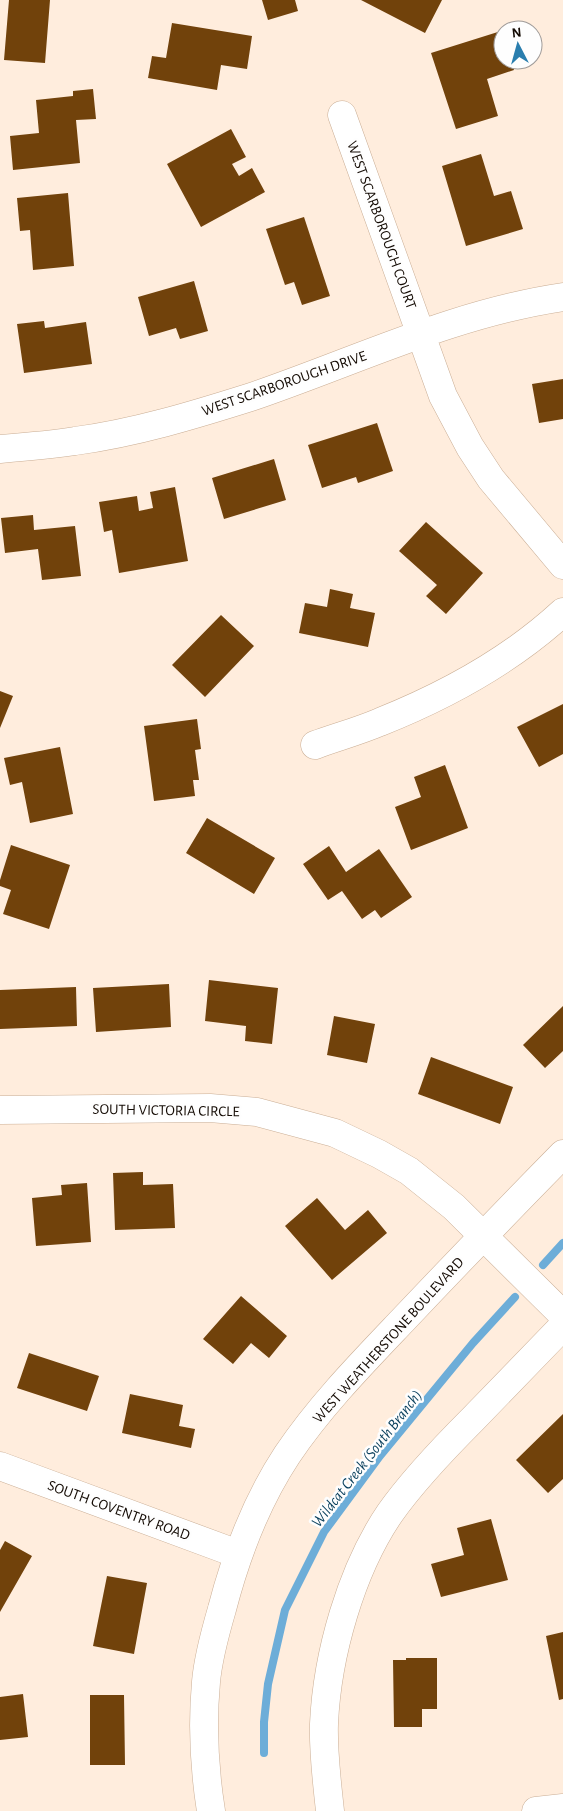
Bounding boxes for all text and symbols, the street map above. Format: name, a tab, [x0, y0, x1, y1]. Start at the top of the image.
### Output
north arrow	[493, 20, 543, 70]
text: N	[511, 26, 522, 41]
street label: WEST SCARBOROUGH COURT	[344, 139, 419, 312]
street label: WEST SCARBOROUGH DRIVE	[200, 348, 368, 419]
street label: SOUTH VICTORIA CIRCLE	[92, 1102, 240, 1119]
street label: WEST WEATHERSTONE BOULEVARD	[310, 1254, 467, 1426]
water label: Wildcat Creek (South Branch)	[308, 1387, 425, 1530]
street label: SOUTH COVENTRY ROAD	[46, 1478, 192, 1543]

